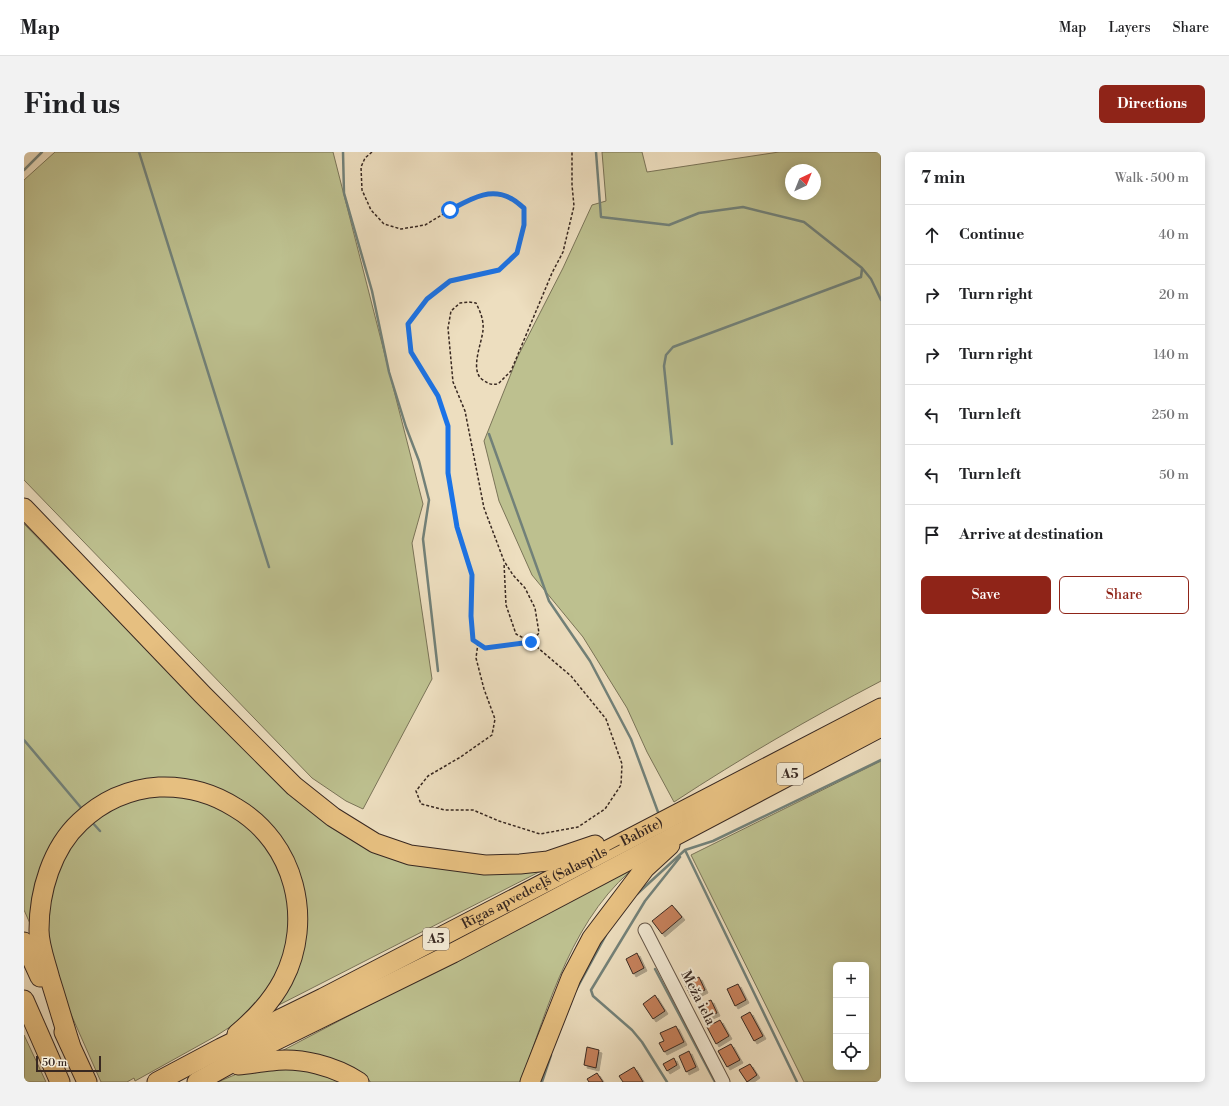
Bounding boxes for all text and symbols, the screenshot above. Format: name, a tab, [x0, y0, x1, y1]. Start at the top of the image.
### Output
text: Map	[20, 16, 60, 40]
text: Map	[1059, 19, 1086, 37]
text: Layers	[1108, 19, 1151, 37]
text: Share	[1173, 19, 1209, 37]
button: Directions	[1099, 85, 1205, 123]
text: Find us	[24, 87, 120, 122]
north arrow	[785, 164, 821, 200]
text: 7 min	[921, 167, 965, 189]
text: Walk · 500 m	[1115, 170, 1189, 186]
route start	[441, 201, 459, 219]
icon: ahead	[921, 224, 943, 246]
text: Continue	[959, 225, 1024, 244]
text: 40 m	[1159, 227, 1189, 243]
icon: right	[921, 284, 943, 306]
text: Turn right	[959, 285, 1033, 304]
text: 20 m	[1159, 287, 1189, 303]
icon: right	[921, 344, 943, 366]
text: Turn right	[959, 345, 1033, 364]
text: 140 m	[1153, 347, 1189, 363]
icon: left	[921, 404, 943, 426]
text: Turn left	[959, 405, 1021, 424]
text: 250 m	[1152, 407, 1189, 423]
icon: left	[921, 464, 943, 486]
text: Turn left	[959, 465, 1021, 484]
text: 50 m	[1159, 467, 1189, 483]
icon: arrive	[921, 524, 943, 546]
text: Arrive at destination	[959, 525, 1103, 544]
button: Save	[921, 576, 1051, 614]
button: Share	[1059, 576, 1189, 614]
route end	[522, 633, 540, 651]
road number: A5	[777, 763, 803, 785]
street label: Rīgas apvedceļš (Salaspils — Babīte)	[459, 814, 666, 933]
road number: A5	[423, 928, 449, 950]
map controls	[833, 962, 869, 1070]
button: +	[833, 962, 869, 998]
street label: Meža iela	[677, 968, 720, 1029]
button: −	[833, 998, 869, 1034]
button: locate	[833, 1034, 869, 1070]
scale bar	[36, 1054, 101, 1073]
text: 50 m	[42, 1056, 67, 1070]

